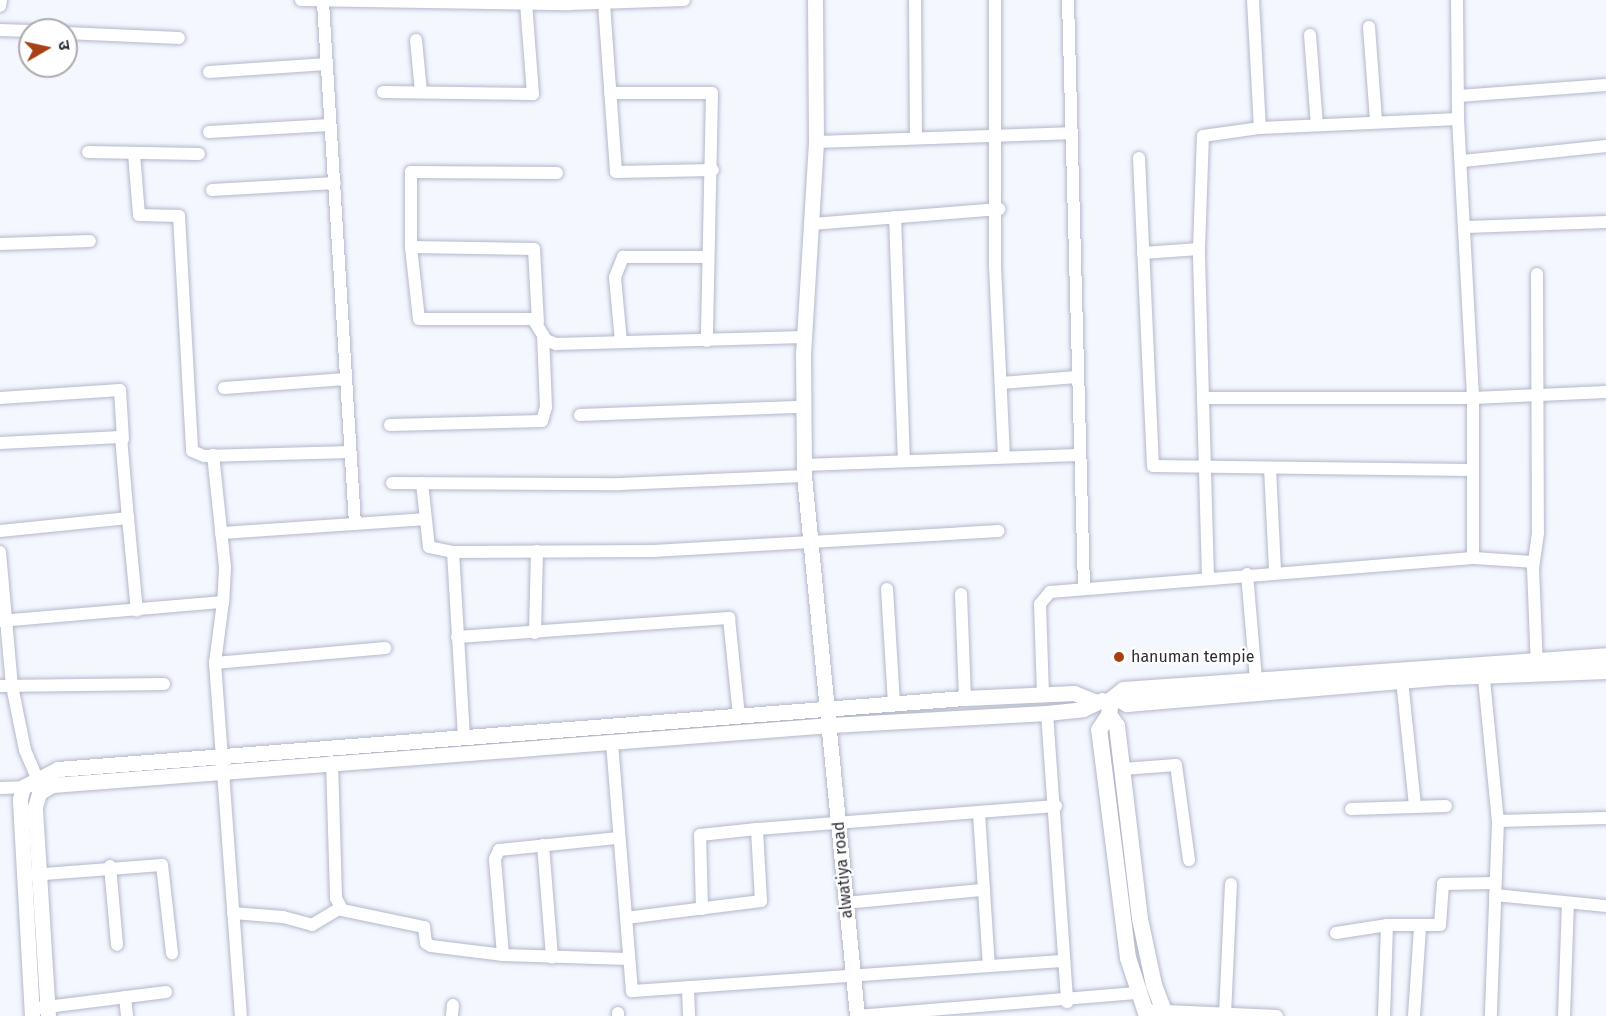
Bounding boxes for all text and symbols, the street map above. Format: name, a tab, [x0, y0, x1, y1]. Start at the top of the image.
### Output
north arrow	[18, 18, 78, 78]
text: उ	[54, 39, 74, 52]
place label: hanuman tempie	[1131, 647, 1255, 667]
marker: hanuman tempie	[1112, 650, 1126, 664]
street label: alwatiya road	[829, 821, 857, 919]

